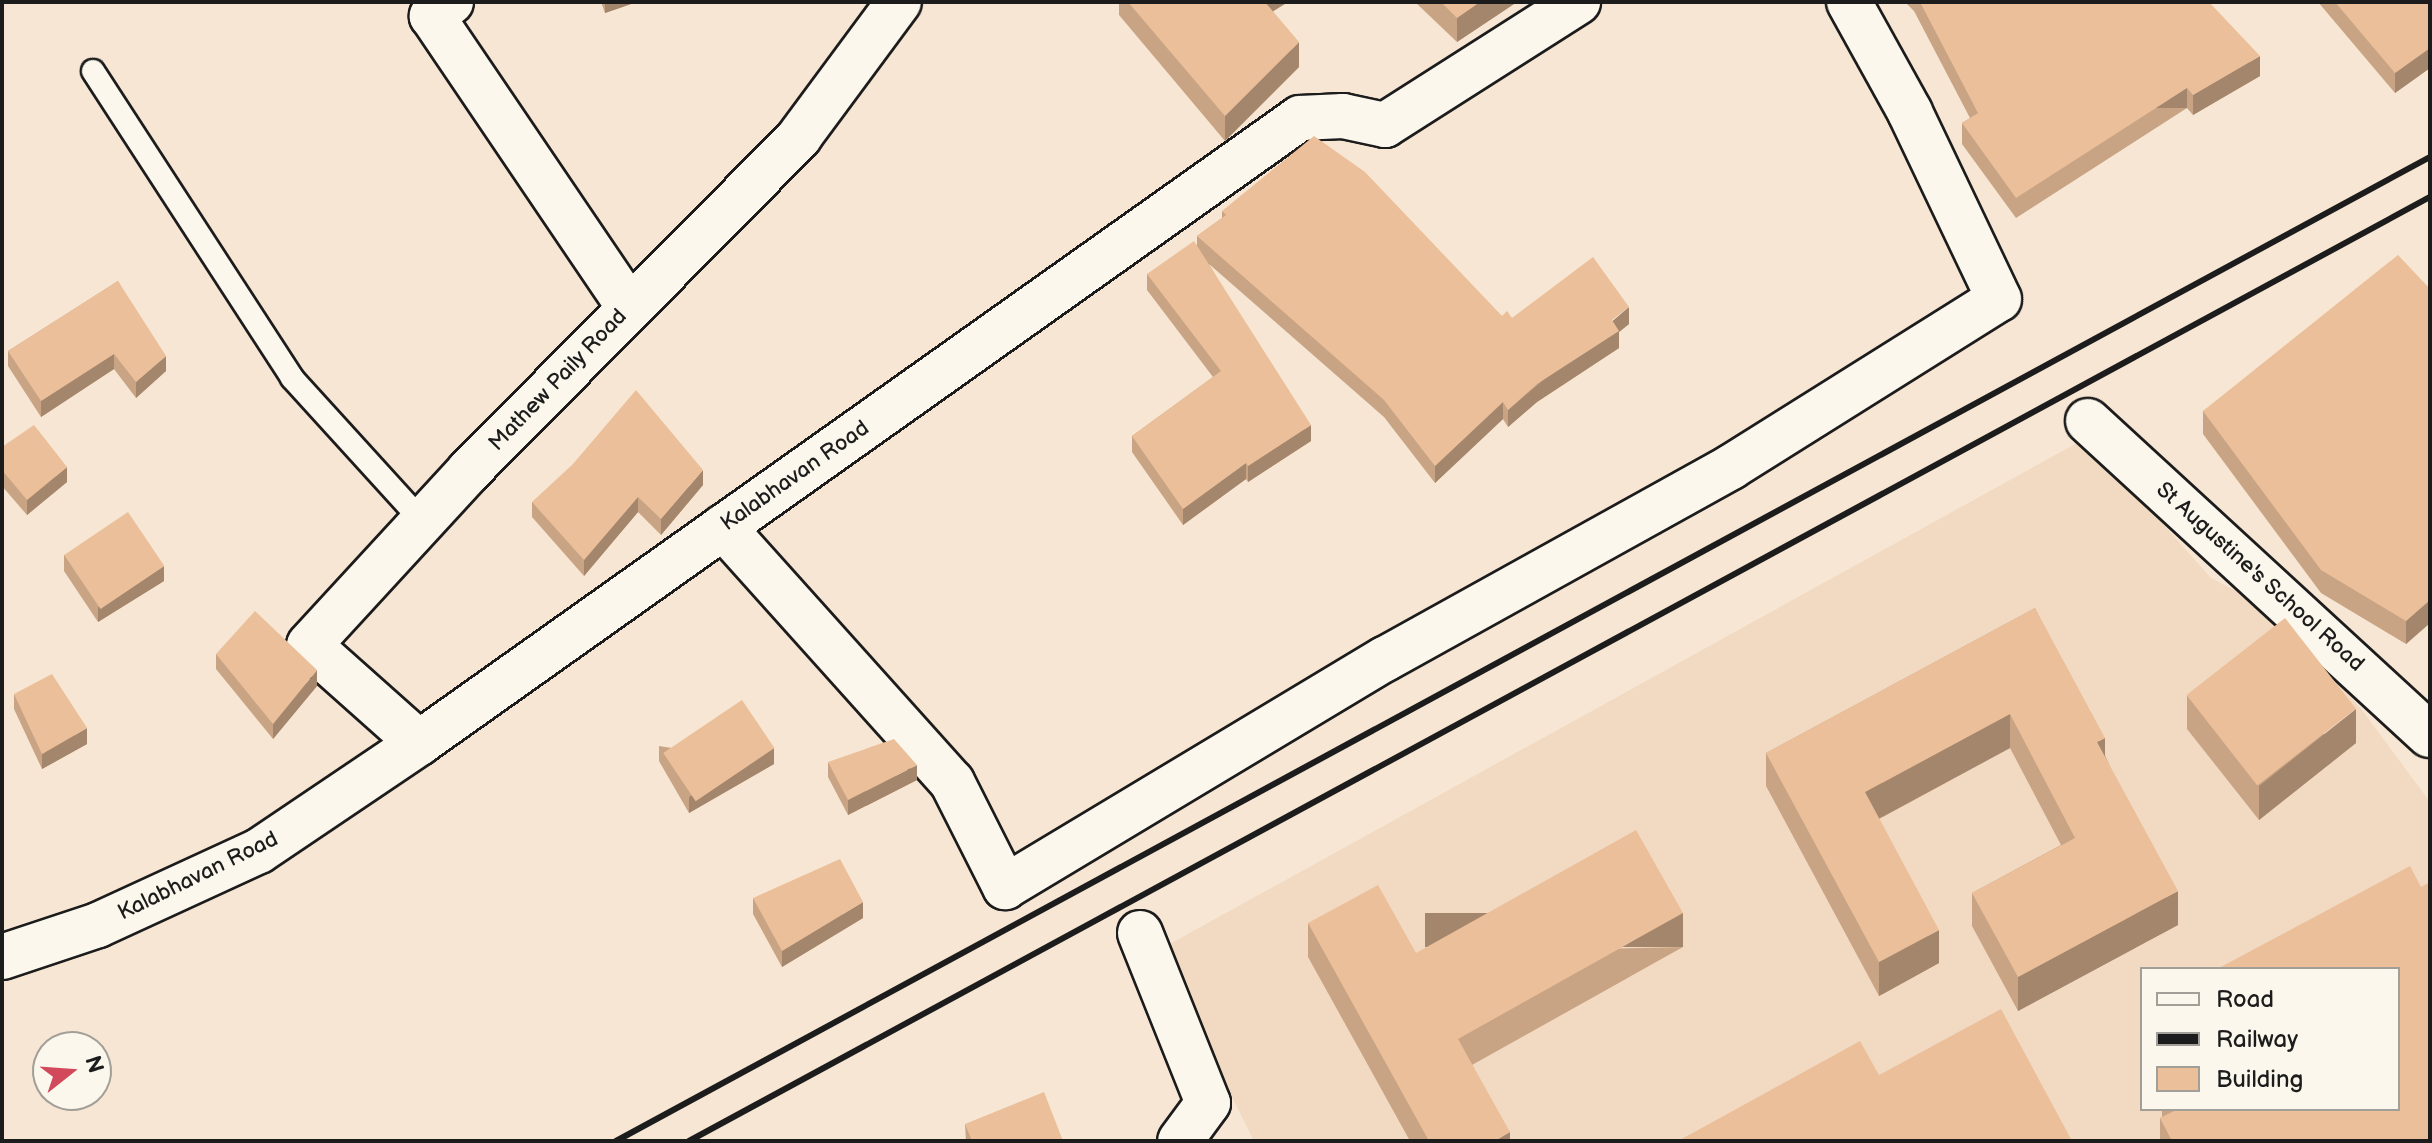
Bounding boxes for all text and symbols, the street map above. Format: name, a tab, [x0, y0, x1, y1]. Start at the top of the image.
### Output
street label: Mathew Paily Road	[483, 303, 633, 457]
street label: Kalabhavan Road	[716, 415, 874, 537]
street label: St Augustine's School Road	[2150, 476, 2370, 678]
street label: Kalabhavan Road	[114, 826, 282, 926]
legend	[2140, 967, 2400, 1111]
text: Road	[2216, 985, 2274, 1014]
text: Railway	[2216, 1025, 2298, 1054]
north arrow	[32, 1031, 112, 1111]
text: N	[78, 1053, 109, 1076]
text: Building	[2216, 1065, 2303, 1094]

